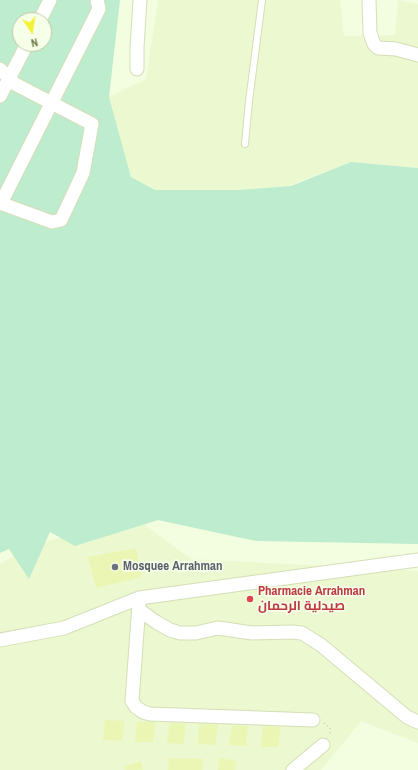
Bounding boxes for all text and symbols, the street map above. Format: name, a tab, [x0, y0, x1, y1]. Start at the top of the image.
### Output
north arrow	[12, 12, 52, 52]
text: N	[30, 35, 39, 50]
place label: Mosquee Arrahman	[123, 559, 223, 575]
marker: Mosquee Arrahman	[110, 562, 120, 572]
place label: Pharmacie Arrahman صيدلية الرحمان	[258, 584, 365, 615]
marker: Pharmacie Arrahman صيدلية الرحمان	[245, 594, 255, 604]

